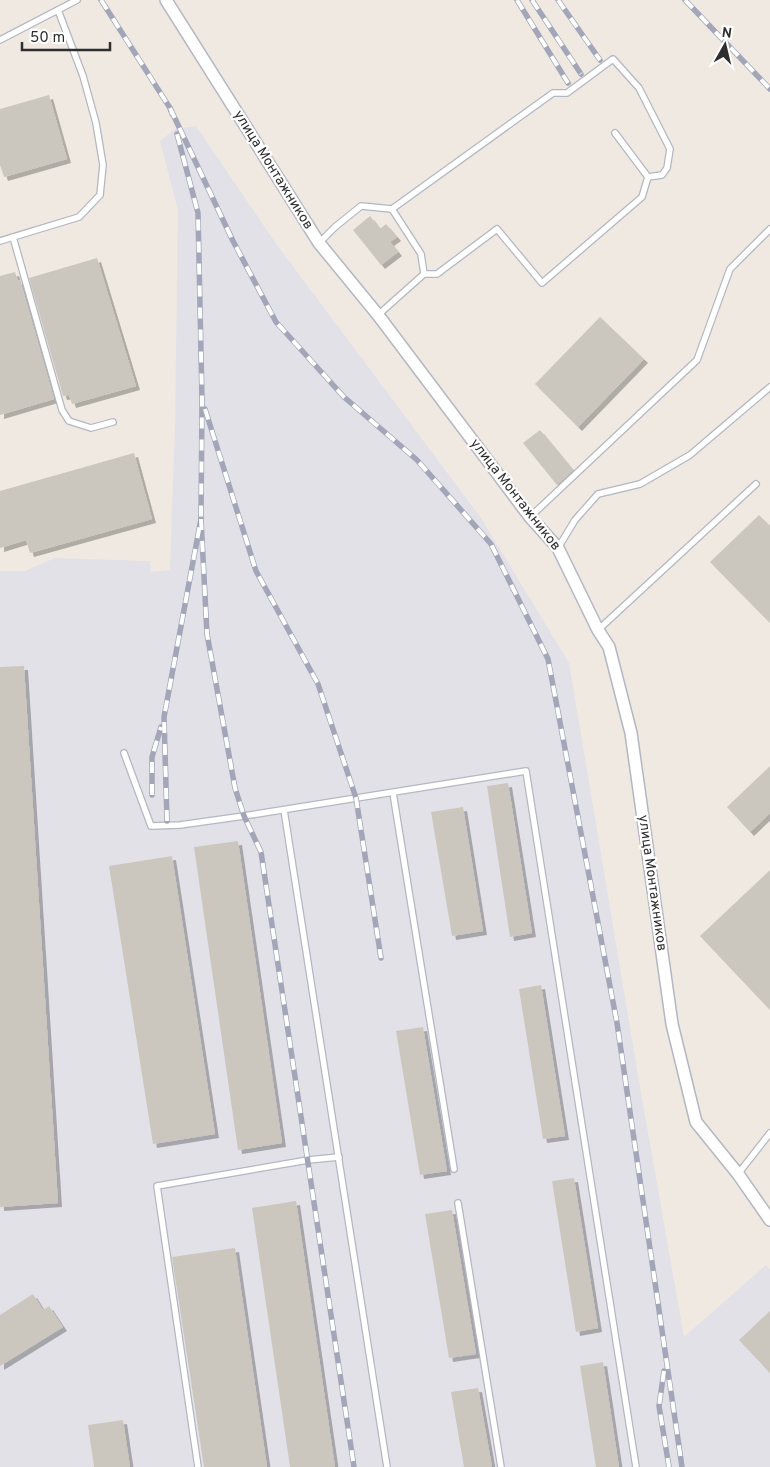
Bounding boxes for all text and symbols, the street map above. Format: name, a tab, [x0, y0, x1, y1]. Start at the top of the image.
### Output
scale bar	[22, 20, 110, 52]
north arrow	[700, 20, 750, 70]
text: N	[720, 24, 733, 43]
text: 50 m	[30, 29, 65, 48]
street label: улица Монтажников	[229, 107, 317, 233]
street label: улица Монтажников	[466, 436, 564, 554]
street label: улица Монтажников	[634, 814, 670, 952]

